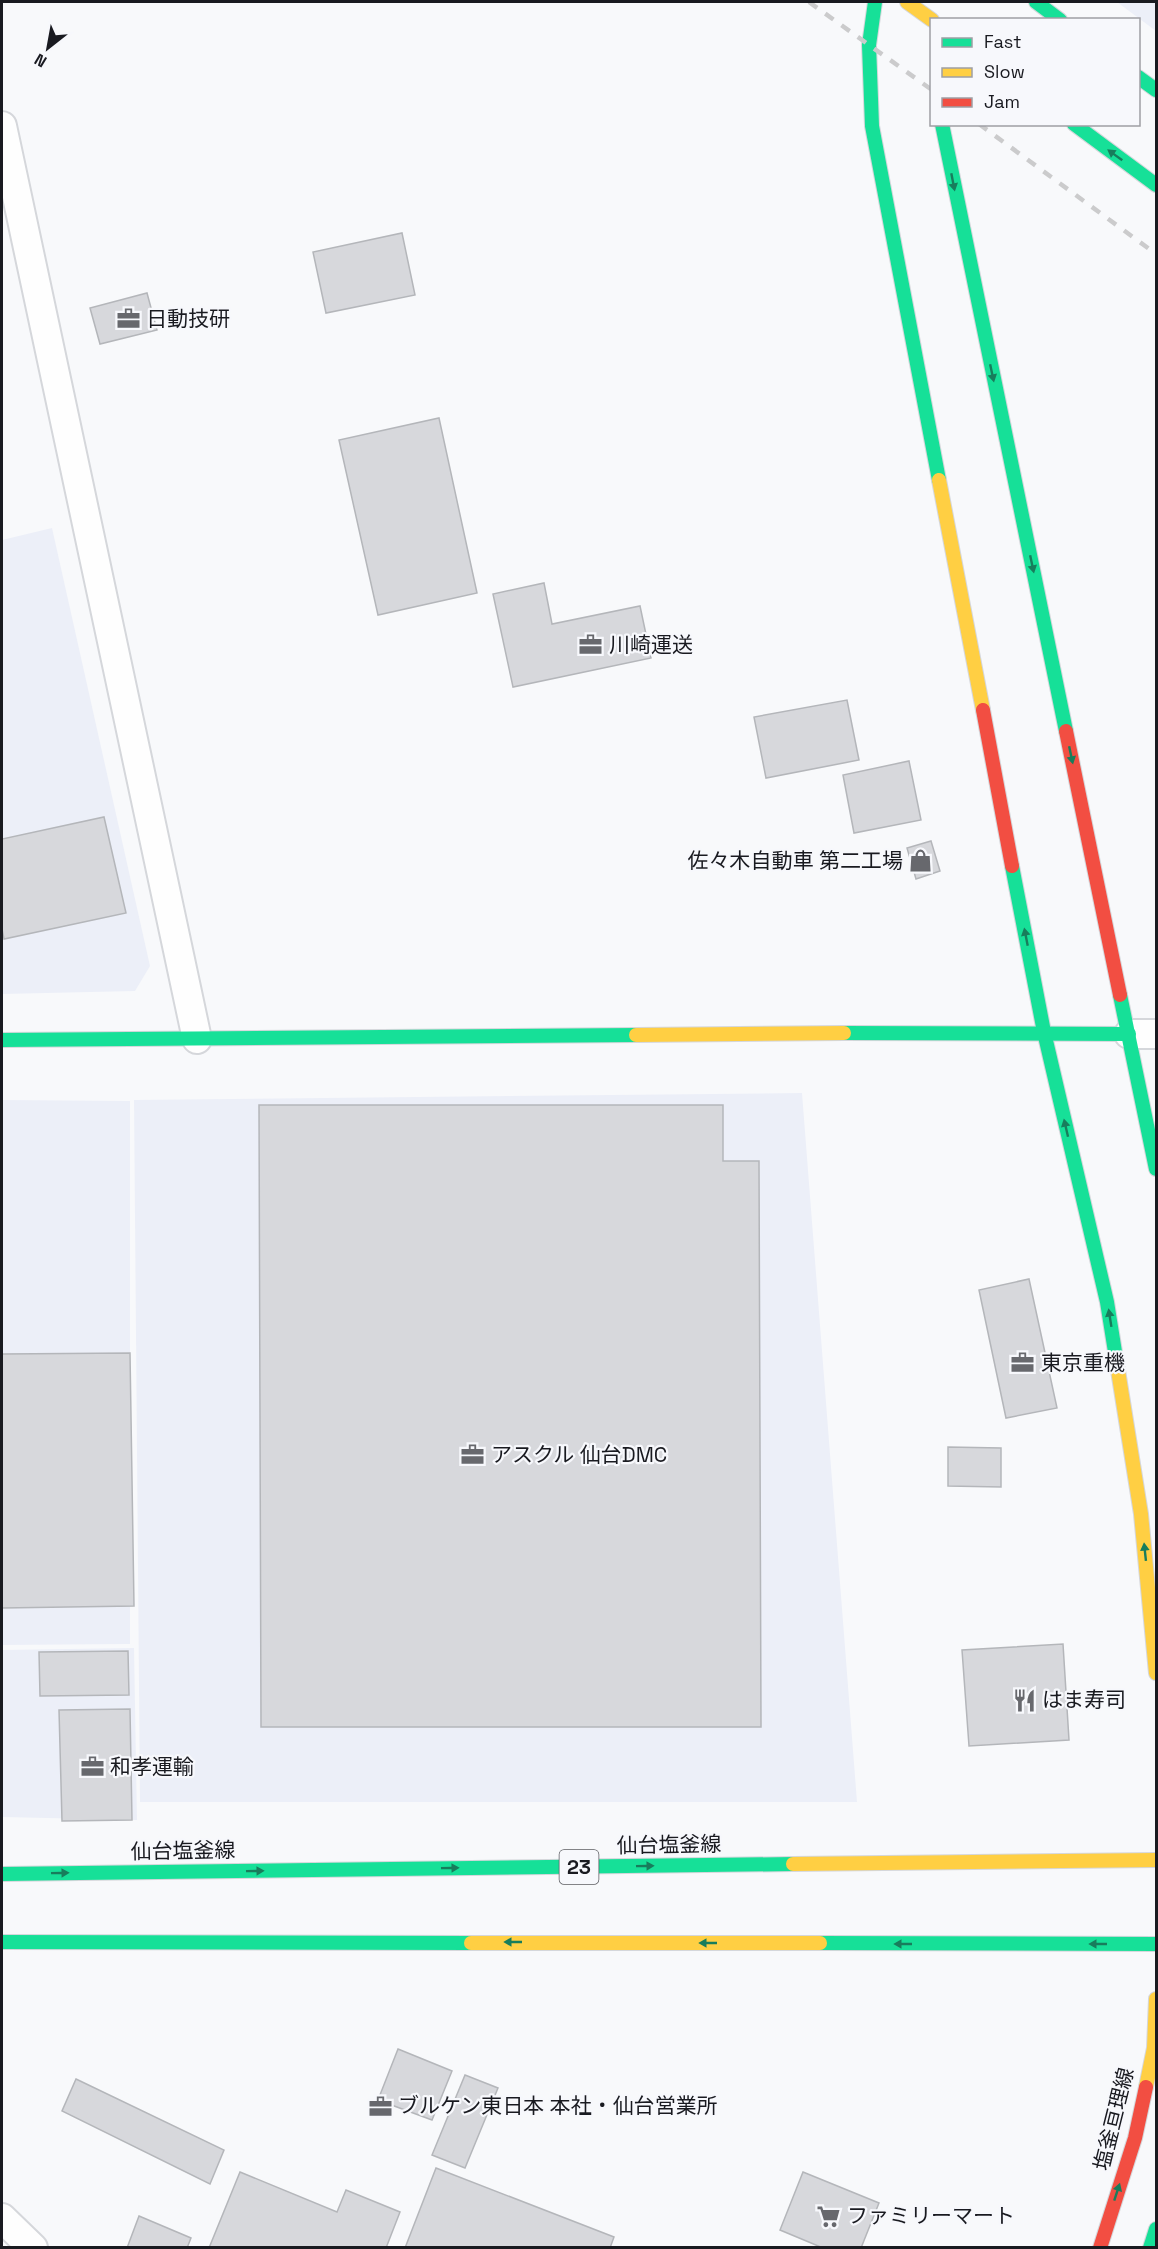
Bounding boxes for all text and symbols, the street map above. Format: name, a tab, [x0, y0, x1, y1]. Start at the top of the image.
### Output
north arrow	[18, 18, 78, 78]
legend	[930, 18, 1140, 126]
text: Fast	[984, 30, 1021, 53]
text: N	[31, 49, 51, 72]
text: Slow	[984, 60, 1025, 83]
text: Jam	[984, 90, 1020, 113]
one-way arrow	[1108, 149, 1123, 161]
one-way arrow	[949, 173, 958, 192]
place label: 日動技研	[146, 305, 230, 332]
office icon: 日動技研	[115, 306, 141, 332]
one-way arrow	[988, 364, 997, 383]
one-way arrow	[1028, 555, 1037, 574]
place label: 川崎運送	[609, 631, 693, 658]
office icon: 川崎運送	[578, 632, 604, 658]
one-way arrow	[1067, 746, 1076, 765]
place label: 佐々木自動車 第二工場	[688, 847, 903, 874]
shop icon: 佐々木自動車 第二工場	[908, 848, 934, 874]
one-way arrow	[1021, 928, 1030, 947]
one-way arrow	[1061, 1119, 1071, 1137]
one-way arrow	[1105, 1309, 1114, 1328]
place label: 東京重機	[1041, 1349, 1125, 1376]
office icon: 東京重機	[1010, 1350, 1036, 1376]
place label: アスクル 仙台DMC	[491, 1441, 667, 1468]
office icon: アスクル 仙台DMC	[460, 1442, 486, 1468]
one-way arrow	[1140, 1543, 1150, 1562]
place label: はま寿司	[1042, 1686, 1126, 1713]
restaurant icon: はま寿司	[1011, 1687, 1037, 1713]
place label: 和孝運輸	[110, 1753, 194, 1780]
office icon: 和孝運輸	[79, 1754, 105, 1780]
street label: 仙台塩釜線	[616, 1830, 722, 1859]
street label: 仙台塩釜線	[130, 1836, 236, 1865]
road number: 23	[560, 1850, 598, 1884]
one-way arrow	[635, 1861, 654, 1871]
one-way arrow	[440, 1863, 459, 1873]
one-way arrow	[245, 1866, 264, 1876]
one-way arrow	[50, 1868, 69, 1878]
one-way arrow	[504, 1937, 523, 1947]
one-way arrow	[699, 1938, 718, 1948]
one-way arrow	[894, 1939, 913, 1949]
one-way arrow	[1089, 1939, 1108, 1949]
street label: 塩釜亘理線	[1088, 2065, 1139, 2173]
place label: ブルケン東日本 本社・仙台営業所	[398, 2092, 718, 2119]
office icon: ブルケン東日本 本社・仙台営業所	[367, 2093, 393, 2119]
one-way arrow	[1113, 2183, 1122, 2201]
place label: ファミリーマート	[847, 2202, 1015, 2229]
supermarket icon: ファミリーマート	[816, 2203, 842, 2229]

